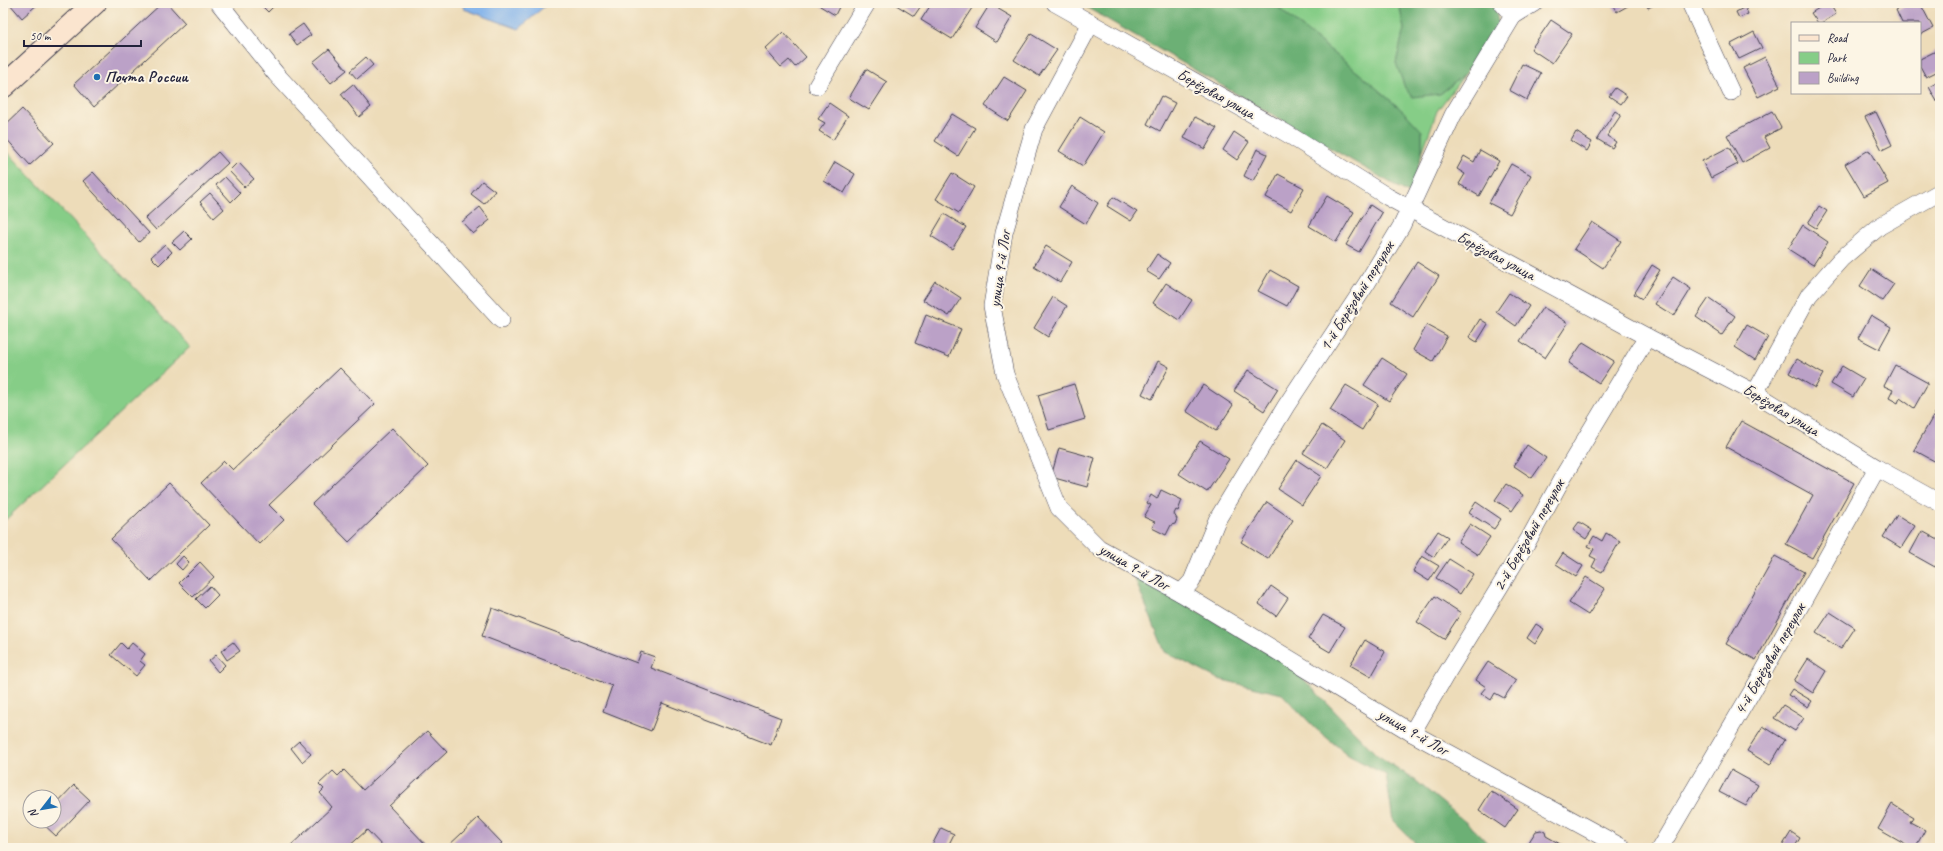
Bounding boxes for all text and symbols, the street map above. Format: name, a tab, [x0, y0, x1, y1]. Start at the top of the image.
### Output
scale bar	[24, 22, 141, 48]
legend	[1791, 22, 1921, 94]
text: 50 m	[30, 28, 52, 44]
text: Road	[1827, 30, 1849, 46]
text: Park	[1827, 50, 1848, 66]
street label: Берёзовая улица	[1174, 64, 1260, 124]
place label: Почта России	[105, 67, 189, 87]
text: Building	[1827, 70, 1859, 86]
marker: Почта России	[92, 72, 102, 82]
street label: улица 9-й Лог	[985, 227, 1016, 310]
street label: Берёзовая улица	[1453, 227, 1540, 286]
street label: 1-й Берёзовый переулок	[1315, 236, 1400, 355]
street label: Берёзовая улица	[1739, 379, 1824, 441]
street label: 2-й Берёзовый переулок	[1489, 474, 1570, 594]
street label: улица 9-й Лог	[1095, 538, 1175, 596]
street label: 4-й Берёзовый переулок	[1730, 598, 1811, 718]
street label: улица 9-й Лог	[1374, 703, 1454, 761]
north arrow	[22, 789, 62, 829]
text: N	[25, 806, 41, 821]

